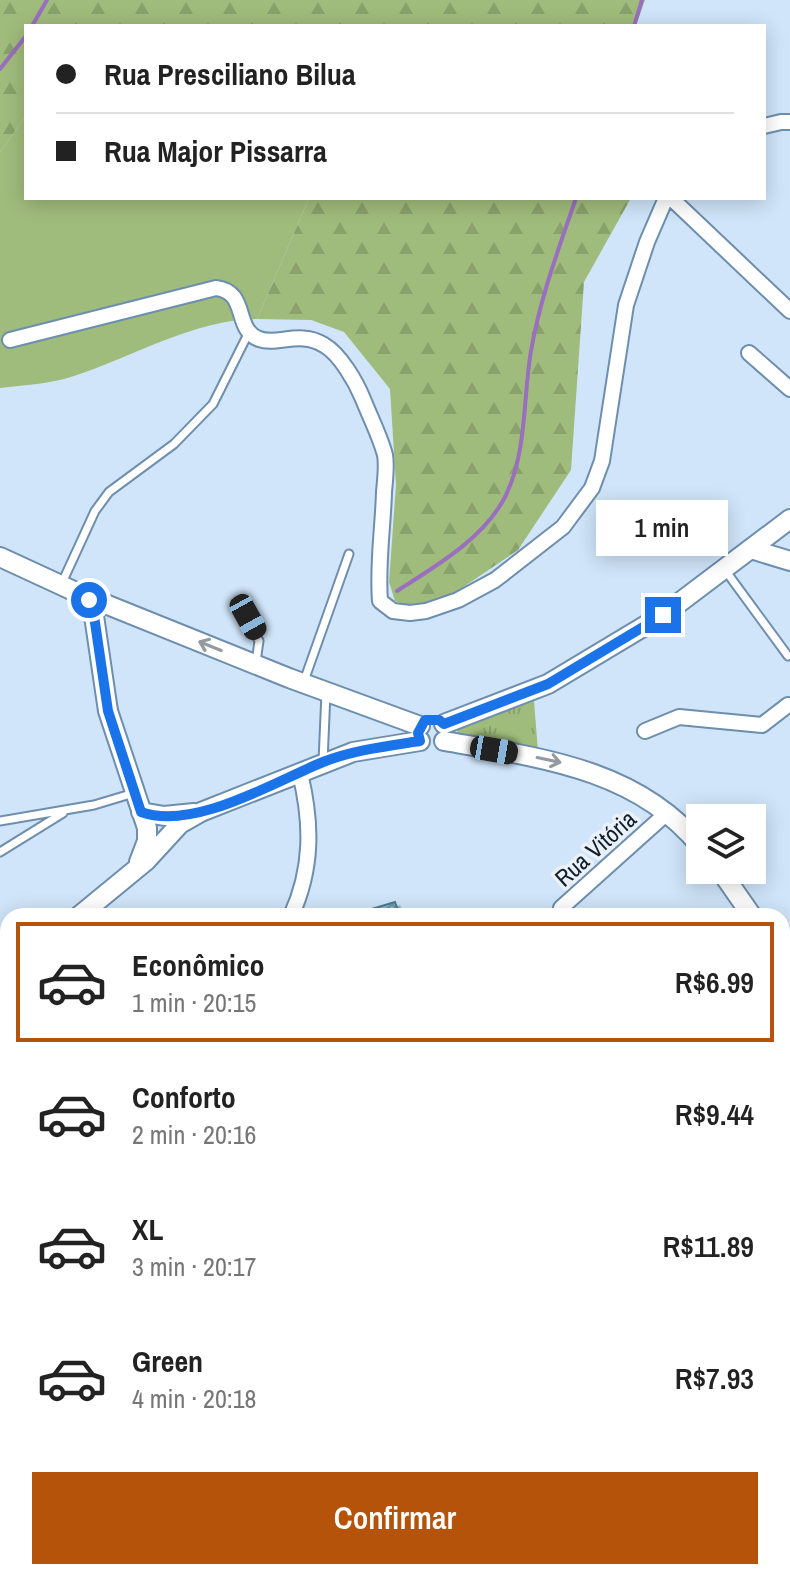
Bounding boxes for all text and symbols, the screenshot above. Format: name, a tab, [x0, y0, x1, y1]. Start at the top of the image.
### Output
text: Rua Presciliano Bilua	[104, 54, 356, 94]
text: Rua Major Pissarra	[104, 131, 327, 171]
callout: 1 min	[597, 499, 729, 555]
text: 1 min	[635, 510, 689, 545]
route start	[71, 582, 107, 618]
car	[226, 590, 270, 644]
route end	[645, 597, 681, 633]
one-way arrow	[198, 638, 223, 652]
car	[468, 734, 520, 766]
one-way arrow	[535, 754, 561, 769]
street label: Rua Vitória	[547, 803, 643, 893]
map controls	[686, 804, 766, 884]
button: layers	[686, 804, 766, 884]
text: Econômico	[132, 945, 265, 985]
icon: car	[36, 946, 108, 1018]
text: R$6.99	[675, 962, 754, 1002]
text: 1 min · 20:15	[132, 985, 256, 1020]
text: Conforto	[132, 1077, 236, 1117]
icon: car	[36, 1078, 108, 1150]
text: R$9.44	[675, 1094, 754, 1134]
text: 2 min · 20:16	[132, 1117, 256, 1152]
text: XL	[132, 1209, 163, 1249]
icon: car	[36, 1210, 108, 1282]
text: R$11.89	[663, 1226, 754, 1266]
text: 3 min · 20:17	[132, 1249, 256, 1284]
text: Green	[132, 1341, 203, 1381]
icon: car	[36, 1342, 108, 1414]
text: R$7.93	[675, 1358, 754, 1398]
text: 4 min · 20:18	[132, 1381, 256, 1416]
button: Confirmar	[32, 1472, 758, 1564]

